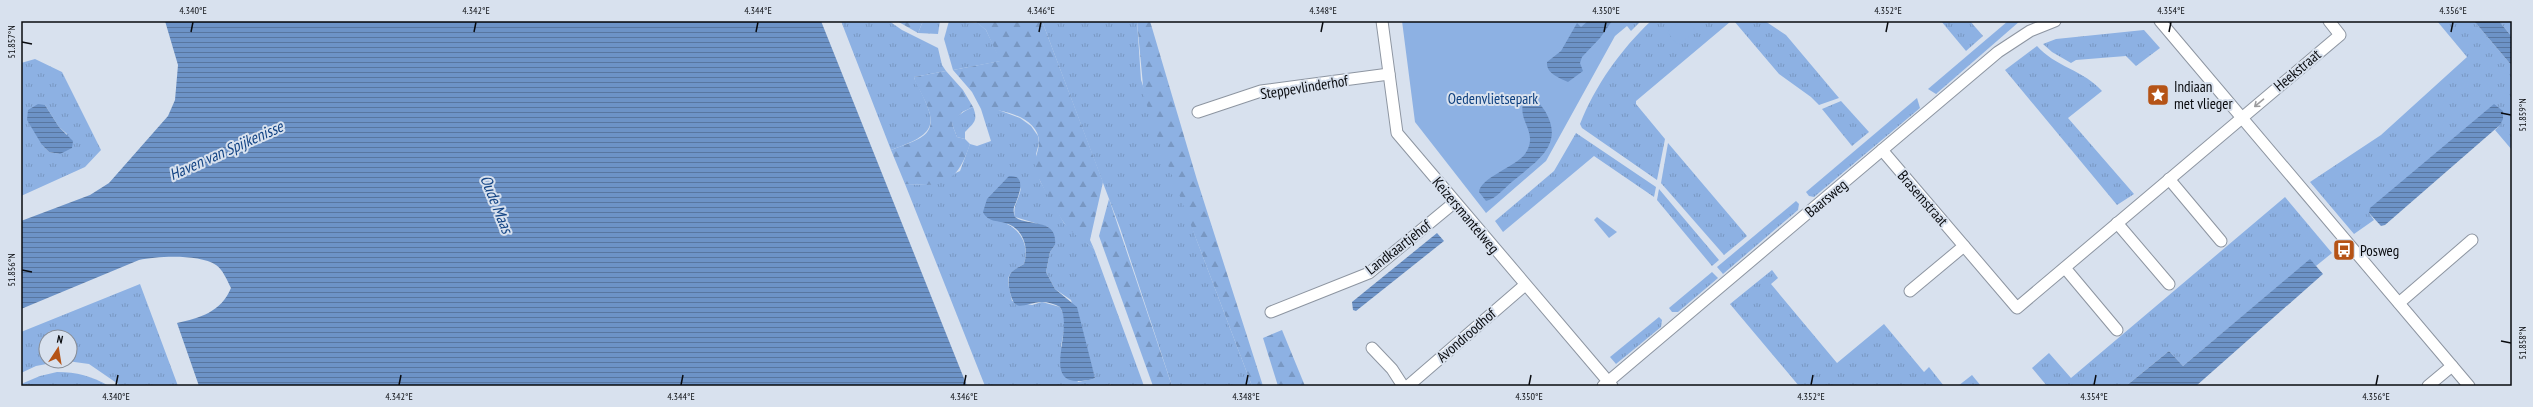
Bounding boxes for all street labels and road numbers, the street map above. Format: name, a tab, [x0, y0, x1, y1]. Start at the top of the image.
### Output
street label: Heekstraat	[2270, 45, 2324, 95]
street label: Steppevlinderhof	[1259, 71, 1350, 103]
street label: Brasemstraat	[1894, 166, 1952, 230]
street label: Keizersmantelweg	[1428, 173, 1504, 257]
street label: Baarsweg	[1801, 175, 1851, 221]
street label: Landkaartjehof	[1362, 215, 1435, 278]
street label: Avondroodhof	[1432, 303, 1500, 366]

